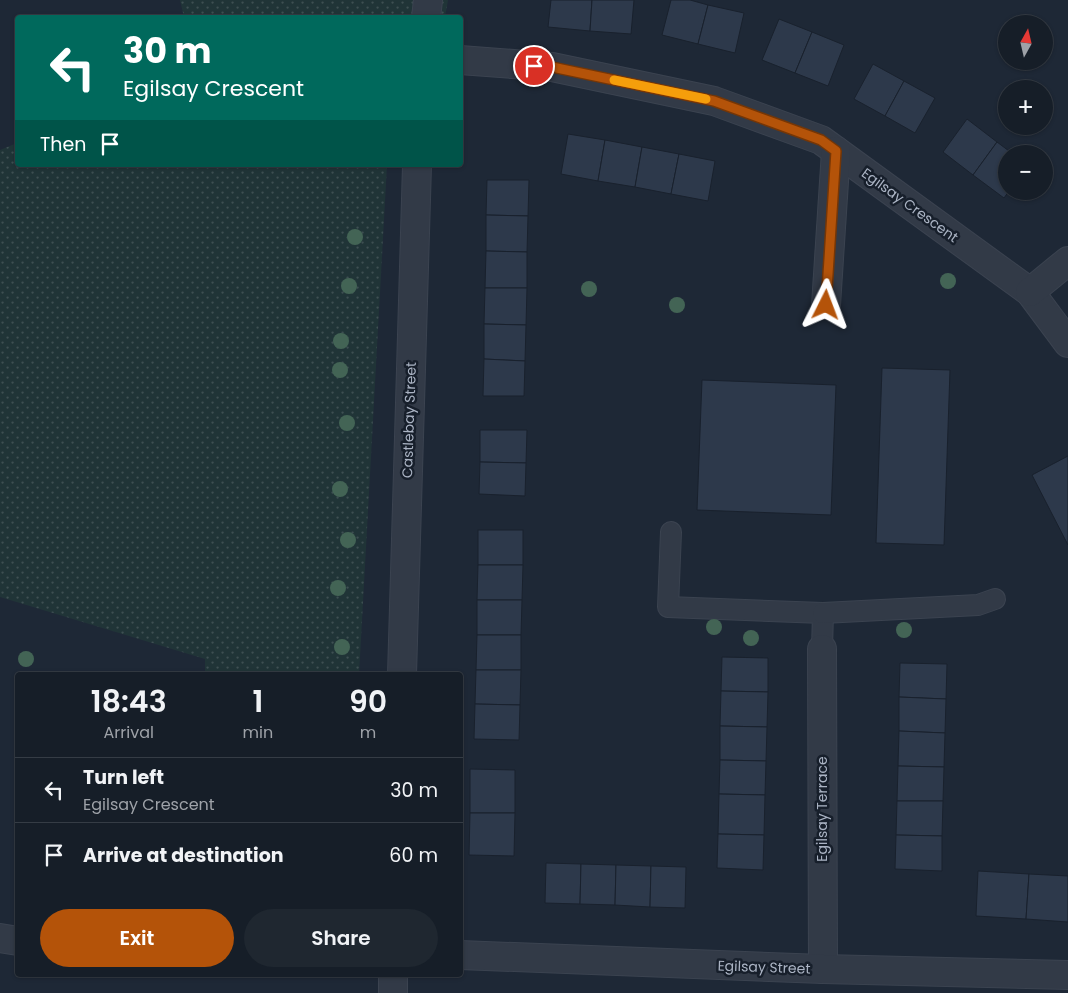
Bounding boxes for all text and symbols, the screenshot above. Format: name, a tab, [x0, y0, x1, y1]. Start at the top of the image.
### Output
north arrow	[998, 15, 1052, 70]
map controls	[998, 15, 1053, 200]
text: 30 m	[123, 26, 211, 75]
icon: left	[40, 35, 105, 100]
pin	[513, 45, 555, 87]
icon: arrive	[520, 52, 548, 80]
text: Egilsay Crescent	[123, 73, 304, 104]
button: +	[998, 80, 1053, 135]
icon: arrive	[96, 130, 124, 158]
text: Then	[40, 131, 86, 158]
button: −	[998, 145, 1053, 200]
street label: Egilsay Crescent	[858, 163, 962, 247]
position arrow	[799, 278, 851, 330]
street label: Castlebay Street	[397, 362, 421, 478]
text: 18:43	[91, 680, 167, 723]
text: 1	[252, 680, 263, 723]
text: 90	[349, 680, 387, 723]
text: Arrival	[104, 721, 154, 744]
text: min	[243, 721, 273, 744]
text: m	[360, 721, 376, 744]
street label: Egilsay Terrace	[812, 756, 832, 862]
text: Turn left	[83, 764, 164, 791]
icon: left	[40, 776, 68, 804]
text: 30 m	[390, 777, 438, 804]
text: Egilsay Crescent	[83, 793, 215, 816]
icon: arrive	[40, 841, 68, 869]
text: Arrive at destination	[83, 842, 284, 869]
text: 60 m	[389, 842, 438, 869]
button: Exit	[40, 909, 234, 967]
button: Share	[244, 909, 438, 967]
street label: Egilsay Street	[717, 955, 811, 979]

